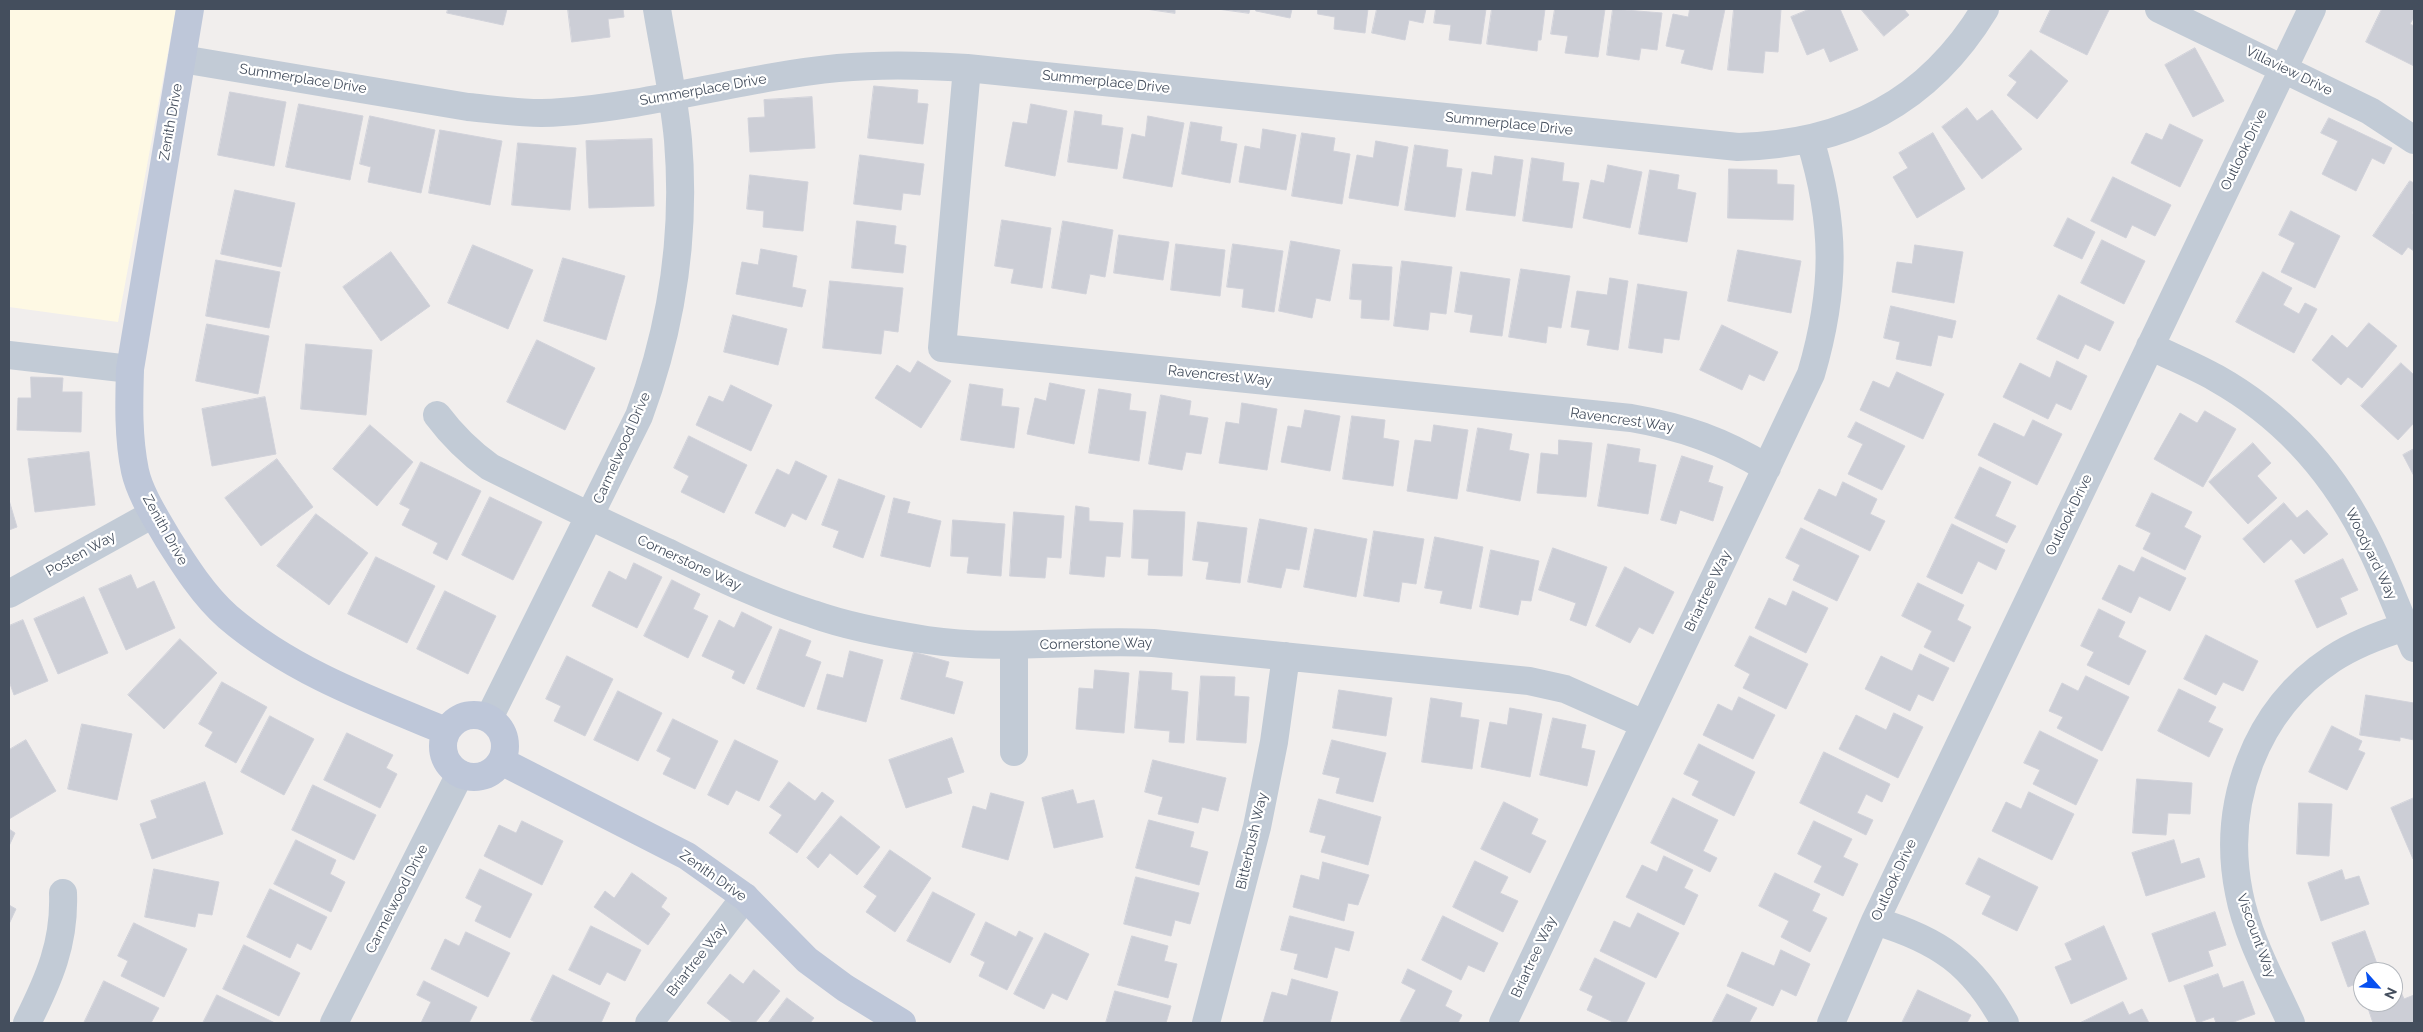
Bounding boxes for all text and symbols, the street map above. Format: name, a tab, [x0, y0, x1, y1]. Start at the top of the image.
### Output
street label: Villaview Drive	[2243, 43, 2335, 99]
street label: Summerplace Drive	[238, 61, 368, 97]
street label: Summerplace Drive	[1041, 67, 1171, 97]
street label: Summerplace Drive	[638, 71, 768, 109]
street label: Zenith Drive	[156, 82, 186, 162]
street label: Outlook Drive	[2217, 107, 2271, 193]
street label: Summerplace Drive	[1444, 109, 1574, 139]
street label: Ravencrest Way	[1167, 362, 1273, 390]
street label: Carmelwood Drive	[590, 390, 654, 506]
street label: Ravencrest Way	[1569, 404, 1675, 436]
street label: Outlook Drive	[2042, 472, 2096, 558]
street label: Zenith Drive	[139, 492, 191, 568]
street label: Woodyard Way	[2342, 505, 2400, 603]
street label: Posten Way	[43, 528, 119, 580]
street label: Cornerstone Way	[634, 532, 744, 594]
street label: Briartree Way	[1681, 548, 1735, 634]
street label: Cornerstone Way	[1040, 635, 1152, 653]
street label: Bitterbush Way	[1233, 791, 1271, 891]
street label: Outlook Drive	[1868, 836, 1920, 924]
street label: Carmelwood Drive	[362, 842, 432, 956]
street label: Zenith Drive	[676, 847, 750, 905]
street label: Viscount Way	[2233, 891, 2279, 981]
street label: Briartree Way	[1508, 914, 1560, 1000]
street label: Briartree Way	[663, 920, 731, 1000]
north arrow	[2353, 962, 2403, 1012]
text: N	[2381, 985, 2400, 1001]

